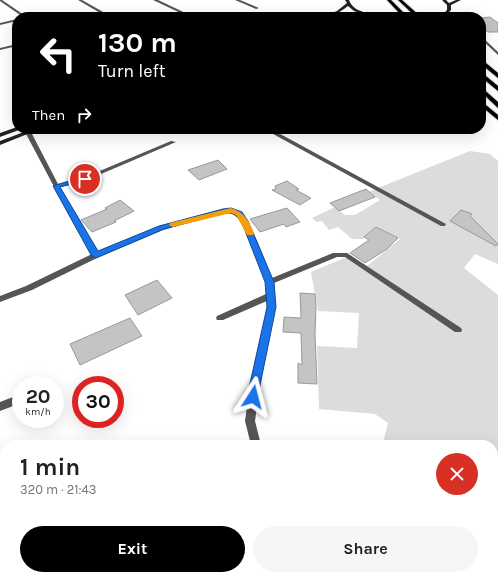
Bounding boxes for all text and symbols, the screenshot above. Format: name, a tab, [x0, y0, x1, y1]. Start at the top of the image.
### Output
text: 130 m	[98, 26, 177, 59]
icon: left	[32, 28, 84, 80]
text: Turn left	[98, 60, 166, 82]
icon: right	[73, 104, 95, 126]
text: Then	[32, 106, 65, 124]
pin	[68, 162, 102, 196]
icon: arrive	[74, 168, 96, 190]
speed limit sign: 30	[72, 376, 124, 428]
position arrow	[232, 376, 274, 418]
text: 20	[26, 385, 50, 408]
text: km/h	[25, 406, 51, 418]
text: 1 min	[20, 453, 80, 481]
button: close	[436, 453, 478, 495]
text: 320 m · 21:43	[20, 482, 96, 497]
button: Exit	[20, 526, 245, 572]
button: Share	[253, 526, 478, 572]

